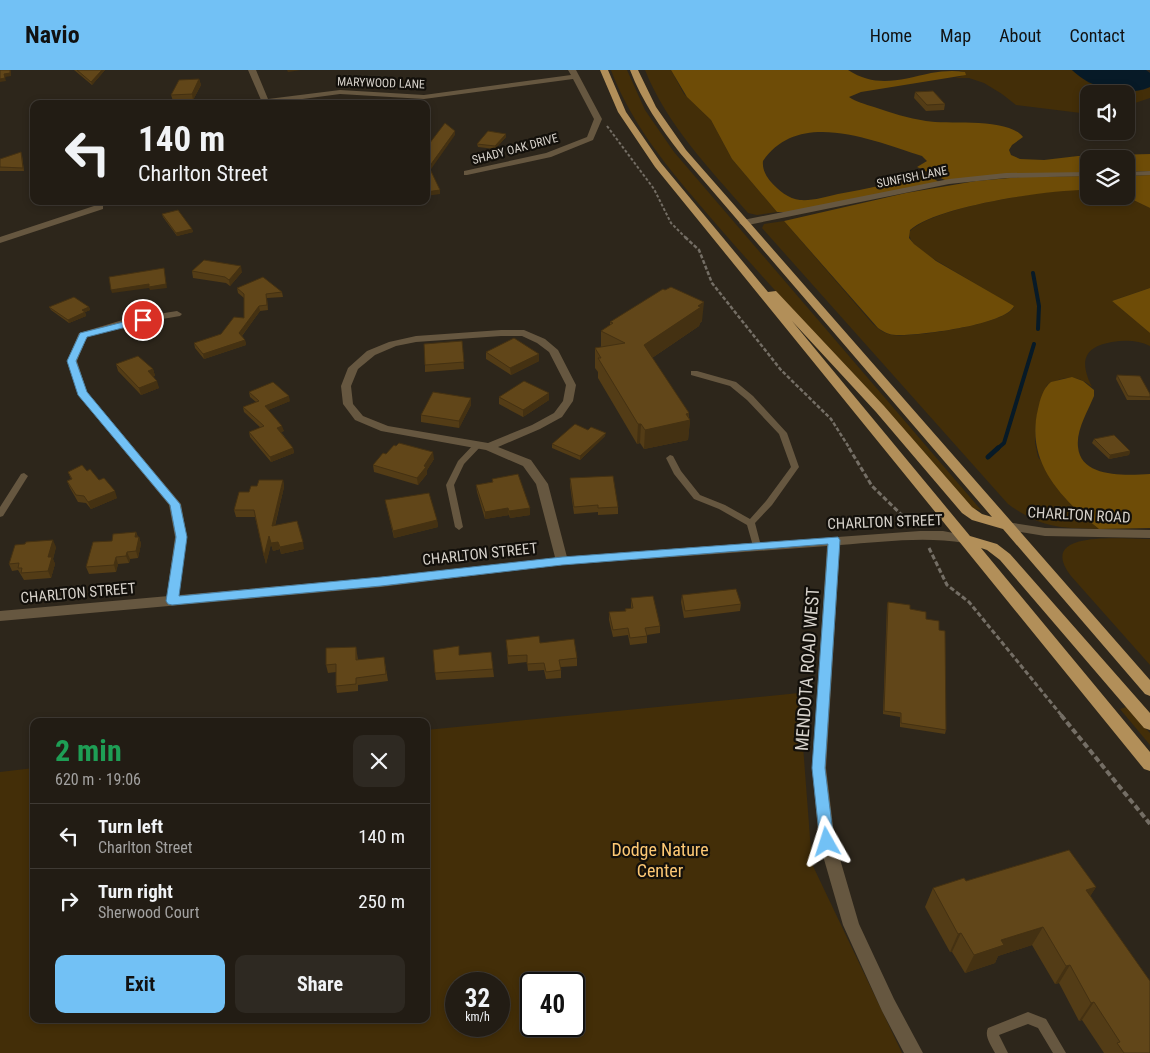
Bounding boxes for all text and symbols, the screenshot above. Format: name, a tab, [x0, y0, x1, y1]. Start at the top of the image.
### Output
text: Navio	[25, 21, 80, 49]
text: Home	[870, 25, 912, 46]
text: Map	[940, 25, 971, 46]
text: About	[999, 25, 1041, 46]
text: Contact	[1069, 25, 1125, 46]
street label: MARYWOOD LANE	[337, 74, 425, 92]
map controls	[1080, 85, 1135, 205]
button: sound	[1080, 85, 1135, 140]
text: 140 m	[138, 119, 225, 160]
icon: left	[55, 120, 120, 185]
street label: SHADY OAK DRIVE	[470, 131, 560, 167]
button: layers	[1080, 150, 1135, 205]
text: Charlton Street	[138, 161, 268, 186]
street label: SUNFISH LANE	[875, 163, 949, 191]
pin	[122, 299, 164, 341]
icon: arrive	[129, 306, 157, 334]
street label: CHARLTON ROAD	[1027, 503, 1131, 527]
street label: CHARLTON STREET	[827, 511, 943, 533]
street label: CHARLTON STREET	[422, 539, 539, 569]
street label: CHARLTON STREET	[20, 579, 136, 607]
street label: MENDOTA ROAD WEST	[791, 586, 823, 752]
text: 2 min	[55, 733, 122, 768]
button: close	[353, 735, 405, 787]
text: 620 m · 19:06	[55, 770, 141, 789]
text: Turn left	[98, 815, 163, 838]
position arrow	[800, 815, 852, 867]
icon: left	[55, 822, 83, 850]
text: 140 m	[358, 825, 405, 848]
text: Charlton Street	[98, 838, 193, 857]
park label: Dodge Nature Center	[611, 839, 709, 881]
text: Turn right	[98, 880, 173, 903]
icon: right	[55, 887, 83, 915]
text: 250 m	[358, 890, 405, 913]
text: Sherwood Court	[98, 903, 199, 922]
button: Exit	[55, 955, 225, 1013]
button: Share	[235, 955, 405, 1013]
speed limit sign: 40	[520, 972, 585, 1037]
text: 32	[465, 984, 490, 1013]
text: km/h	[465, 1010, 490, 1024]

